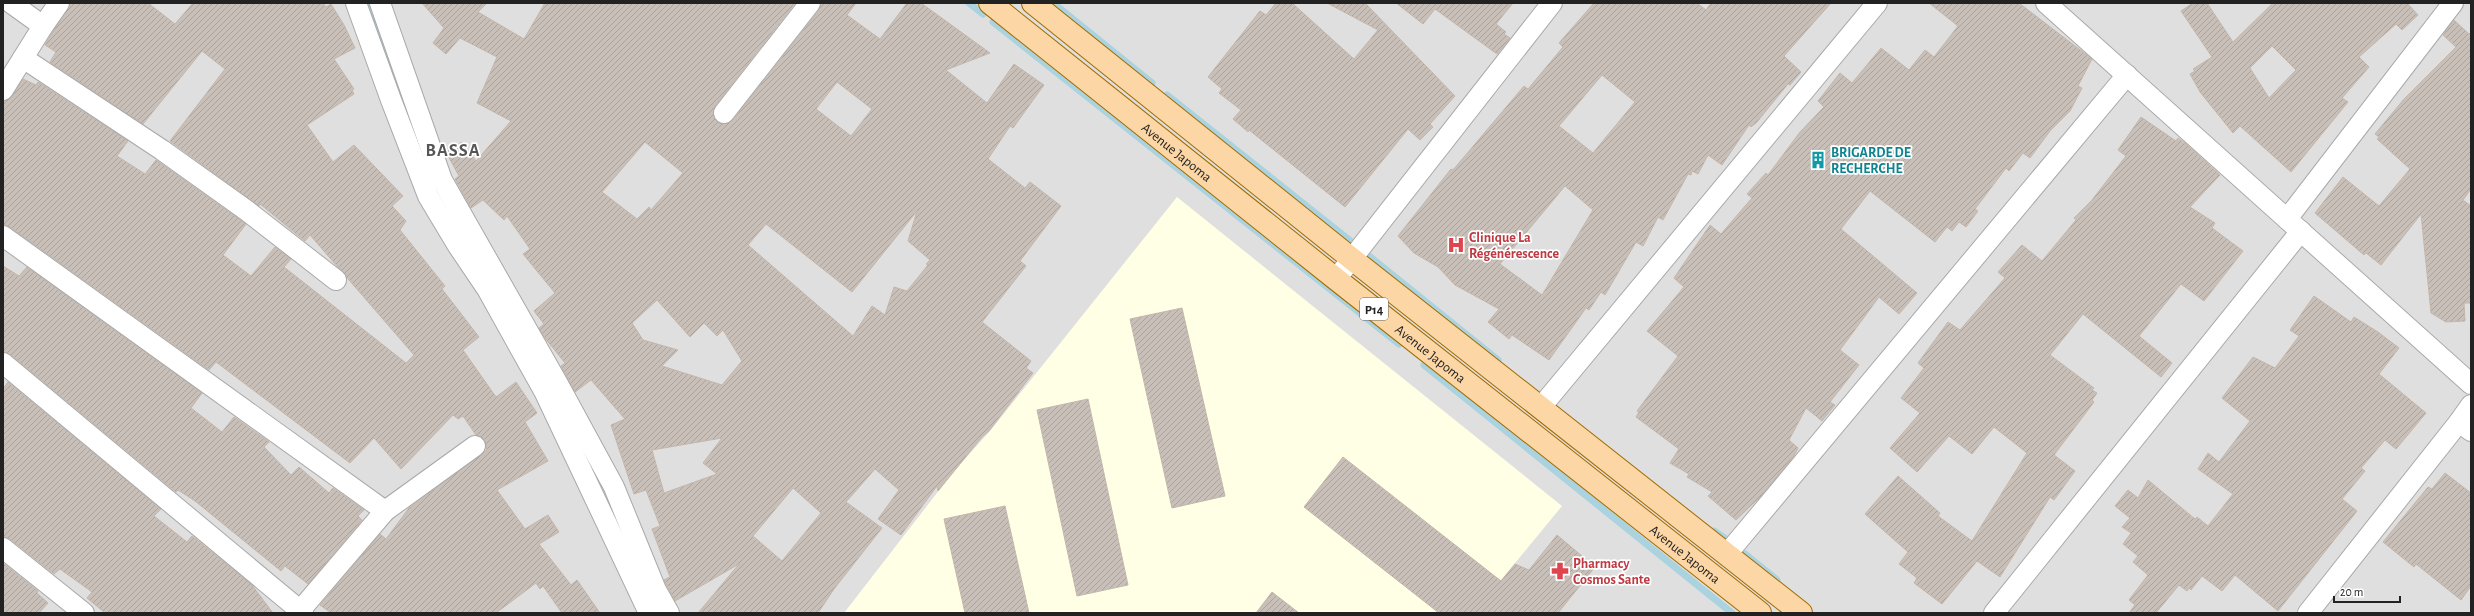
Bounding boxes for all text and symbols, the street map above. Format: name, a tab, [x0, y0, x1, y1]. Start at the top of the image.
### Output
street label: Avenue Japoma	[1139, 121, 1214, 185]
district label: BASSA	[426, 142, 480, 160]
place label: BRIGARDE DE RECHERCHE	[1831, 146, 1911, 176]
building icon: BRIGARDE DE RECHERCHE	[1808, 150, 1828, 170]
place label: Clinique La Régénérescence	[1469, 231, 1559, 261]
hospital icon: Clinique La Régénérescence	[1446, 235, 1466, 255]
road number: P14	[1360, 298, 1388, 320]
street label: Avenue Japoma	[1392, 322, 1468, 387]
street label: Avenue Japoma	[1647, 523, 1723, 587]
place label: Pharmacy Cosmos Sante	[1573, 557, 1650, 587]
pharmacy icon: Pharmacy Cosmos Sante	[1550, 561, 1570, 581]
scale bar	[2334, 578, 2400, 604]
text: 20 m	[2340, 586, 2363, 598]

